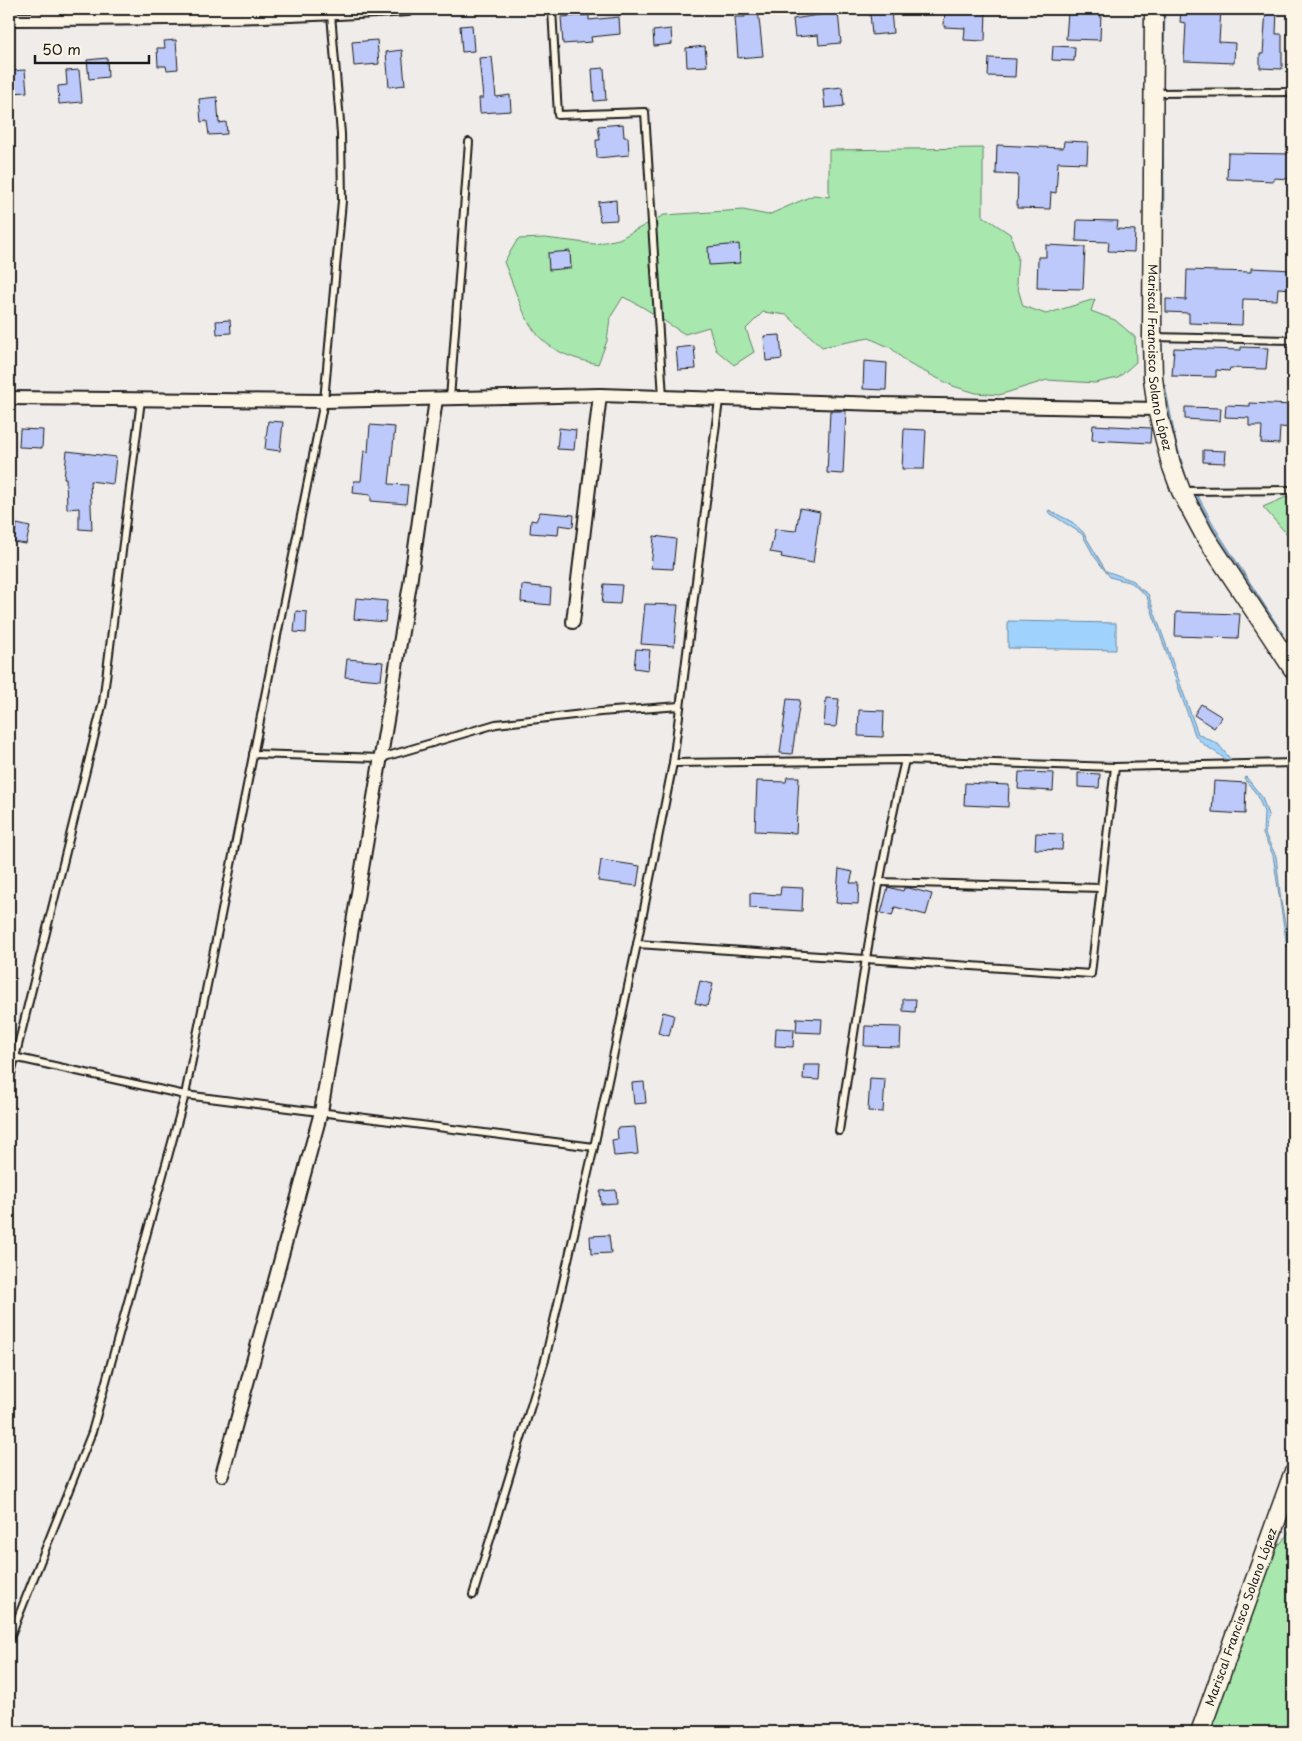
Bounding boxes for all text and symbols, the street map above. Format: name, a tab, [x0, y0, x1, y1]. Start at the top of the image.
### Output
scale bar	[35, 32, 149, 64]
text: 50 m	[42, 37, 81, 60]
street label: Mariscal Francisco Solano López	[1144, 264, 1177, 453]
street label: Mariscal Francisco Solano López	[1200, 1525, 1281, 1708]

